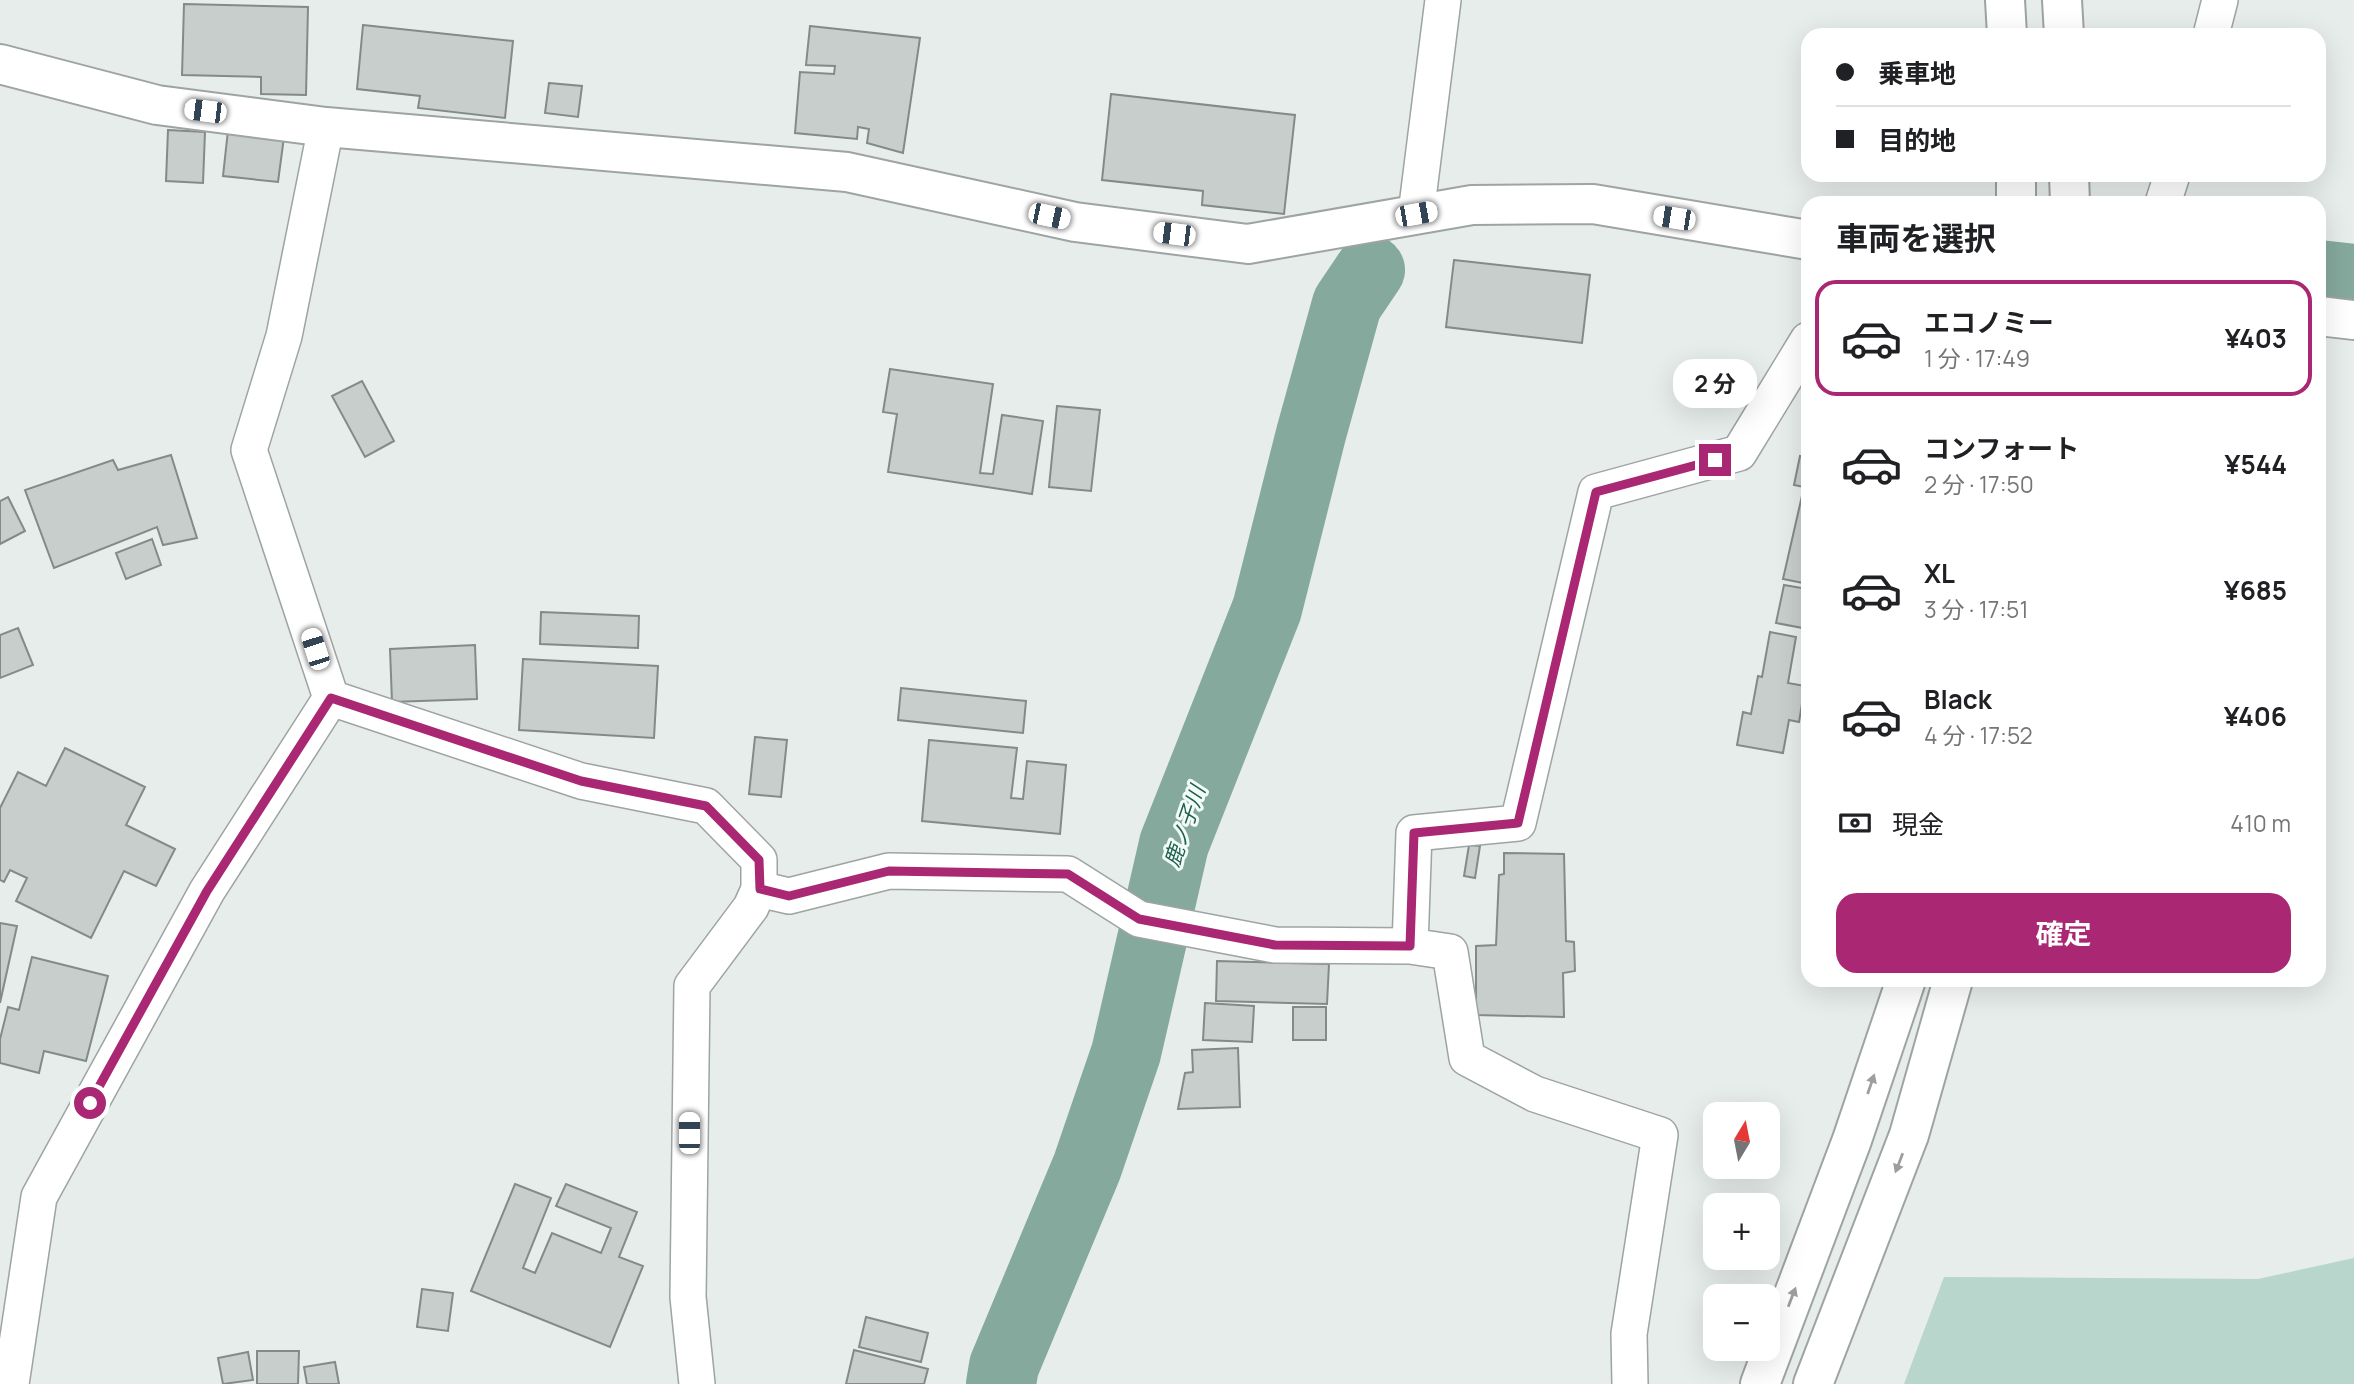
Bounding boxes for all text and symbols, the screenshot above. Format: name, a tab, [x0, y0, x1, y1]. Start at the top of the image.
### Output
text: 乗車地	[1878, 55, 1956, 91]
car	[183, 98, 228, 124]
text: 目的地	[1878, 122, 1956, 158]
car	[1394, 200, 1439, 228]
car	[1027, 201, 1072, 231]
car	[1652, 204, 1697, 232]
text: 車両を選択	[1836, 216, 1996, 260]
car	[1152, 221, 1197, 247]
text: エコノミー	[1924, 304, 2054, 340]
icon: car	[1840, 307, 1903, 370]
text: ¥403	[2225, 320, 2287, 356]
text: 1 分 · 17:49	[1924, 342, 2030, 374]
callout: 2 分	[1673, 358, 1757, 407]
text: 2 分	[1694, 367, 1736, 399]
text: コンフォート	[1924, 430, 2079, 466]
icon: car	[1840, 433, 1903, 496]
route end	[1699, 444, 1731, 476]
text: ¥544	[2225, 446, 2287, 482]
text: 2 分 · 17:50	[1924, 468, 2034, 500]
text: XL	[1924, 555, 1955, 591]
icon: car	[1840, 559, 1903, 622]
text: ¥685	[2224, 572, 2287, 608]
text: 3 分 · 17:51	[1924, 593, 2028, 625]
car	[299, 626, 332, 672]
text: Black	[1924, 681, 1992, 717]
icon: car	[1840, 685, 1903, 748]
text: ¥406	[2224, 698, 2287, 734]
text: 4 分 · 17:52	[1924, 719, 2033, 751]
water label: 鹿ノ子川	[1157, 780, 1212, 870]
icon: cash	[1836, 804, 1874, 842]
text: 現金	[1892, 806, 1944, 842]
text: 410 m	[2230, 807, 2291, 839]
button: 確定	[1836, 893, 2291, 973]
one-way arrow	[1866, 1073, 1877, 1094]
route start	[74, 1087, 106, 1119]
north arrow	[1703, 1102, 1780, 1180]
map controls	[1703, 1102, 1780, 1361]
car	[679, 1112, 700, 1154]
one-way arrow	[1893, 1152, 1904, 1173]
button: +	[1703, 1193, 1780, 1270]
button: −	[1703, 1284, 1780, 1361]
one-way arrow	[1787, 1287, 1798, 1308]

